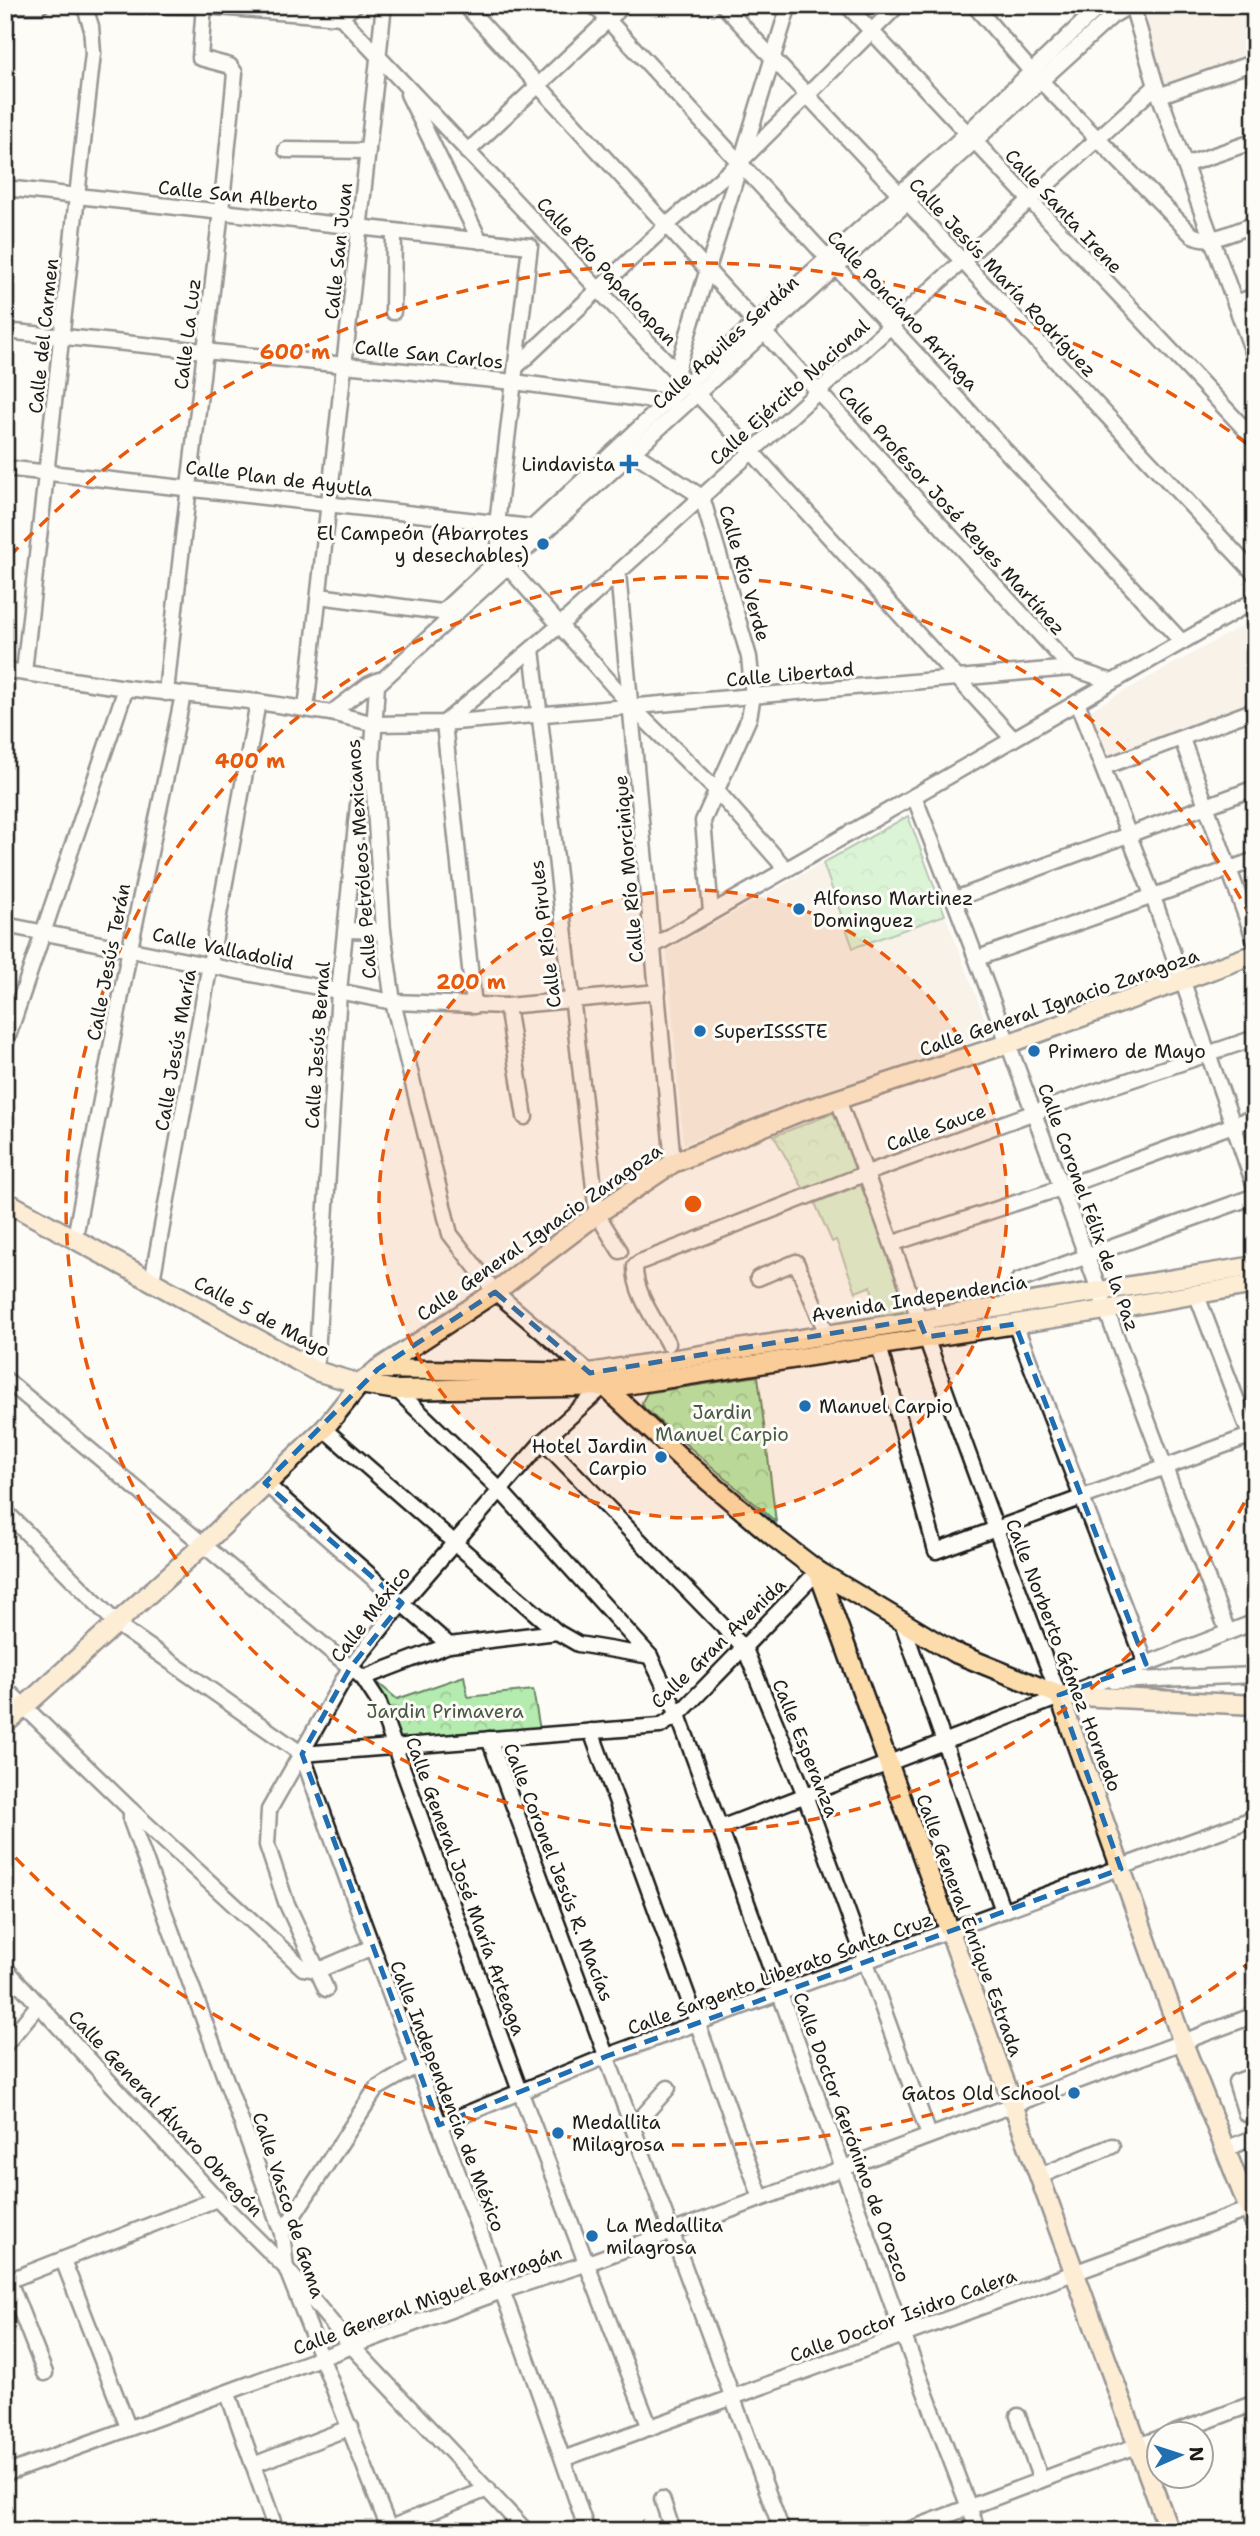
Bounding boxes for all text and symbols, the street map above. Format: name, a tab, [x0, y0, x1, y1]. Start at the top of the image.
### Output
street label: Calle Santa Irene	[999, 144, 1128, 279]
street label: Calle Jesús María Rodríguez	[903, 172, 1102, 382]
street label: Calle San Alberto	[157, 175, 319, 216]
street label: Calle San Juan	[319, 181, 358, 321]
street label: Calle Río Papaloapan	[531, 192, 682, 351]
street label: Calle Ponciano Arriaga	[822, 225, 984, 396]
street label: Calle del Carmen	[23, 257, 64, 415]
street label: Calle Aquiles Serdán	[647, 270, 804, 415]
street label: Calle La Luz	[168, 277, 207, 391]
street label: Calle Ejército Nacional	[704, 314, 875, 471]
street label: Calle San Carlos	[353, 334, 505, 375]
text: 600 m	[260, 338, 330, 366]
street label: Calle Profesor José Reyes Martínez	[833, 380, 1071, 641]
place label: Lindavista	[521, 452, 615, 477]
street label: Calle Plan de Ayutla	[184, 455, 374, 502]
marker: Lindavista	[621, 456, 637, 472]
street label: Calle Río Verde	[713, 502, 776, 644]
place label: El Campeón (Abarrotes y desechables)	[317, 521, 529, 568]
marker: El Campeón (Abarrotes y desechables)	[535, 536, 551, 552]
street label: Calle Libertad	[725, 656, 855, 693]
street label: Calle Petróleos Mexicanos	[341, 738, 382, 980]
text: 400 m	[215, 747, 285, 775]
street label: Calle Río Morcinique	[608, 774, 649, 964]
street label: Calle Río Pirules	[524, 859, 567, 1009]
street label: Calle Jesús Terán	[81, 881, 136, 1043]
place label: Alfonso Martinez Dominguez	[813, 886, 973, 933]
marker: Alfonso Martinez Dominguez	[791, 901, 807, 917]
street label: Calle Valladolid	[150, 921, 296, 976]
street label: Calle General Ignacio Zaragoza	[916, 943, 1202, 1062]
street label: Calle Jesús Bernal	[299, 960, 336, 1130]
street label: Calle Jesús María	[149, 967, 202, 1133]
text: 200 m	[436, 968, 506, 996]
place label: SuperISSSTE	[714, 1019, 828, 1044]
marker: SuperISSSTE	[692, 1023, 708, 1039]
place label: Primero de Mayo	[1048, 1039, 1206, 1064]
marker: Primero de Mayo	[1026, 1043, 1042, 1059]
street label: Calle Coronel Félix de la Paz	[1032, 1080, 1145, 1335]
street label: Calle Sauce	[883, 1098, 989, 1157]
street label: Calle General Ignacio Zaragoza	[412, 1138, 667, 1327]
centre of rings	[681, 1192, 705, 1216]
street label: Avenida Independencia	[810, 1269, 1029, 1328]
street label: Calle 5 de Mayo	[189, 1270, 334, 1363]
place label: Manuel Carpio	[819, 1394, 953, 1419]
marker: Manuel Carpio	[797, 1398, 813, 1414]
park label: Jardin Manuel Carpio	[655, 1400, 789, 1447]
place label: Hotel Jardin Carpio	[532, 1434, 647, 1481]
marker: Hotel Jardin Carpio	[653, 1449, 669, 1465]
street label: Calle Norberto Gómez Hornedo	[1000, 1515, 1127, 1795]
street label: Calle México	[325, 1561, 416, 1668]
street label: Calle Gran Avenida	[646, 1572, 791, 1714]
street label: Calle Esperanza	[766, 1675, 845, 1821]
park label: Jardin Primavera	[366, 1699, 524, 1724]
street label: Calle General José María Arteaga	[400, 1734, 531, 2039]
street label: Calle Coronel Jesús R. Macías	[498, 1739, 619, 2005]
street label: Calle General Enrique Estrada	[910, 1791, 1029, 2060]
street label: Calle Sargento Liberato Santa Cruz	[624, 1906, 936, 2041]
street label: Calle Independencia de México	[384, 1957, 511, 2235]
street label: Calle Doctor Gerónimo de Orozco	[787, 1989, 916, 2286]
street label: Calle General Álvaro Obregón	[63, 2004, 269, 2222]
place label: Gatos Old School	[902, 2081, 1060, 2106]
marker: Gatos Old School	[1066, 2085, 1082, 2101]
street label: Calle Vasco de Gama	[247, 2109, 330, 2302]
place label: Medallita Milagrosa	[572, 2110, 664, 2157]
marker: Medallita Milagrosa	[550, 2125, 566, 2141]
place label: La Medallita milagrosa	[606, 2213, 723, 2260]
marker: La Medallita milagrosa	[584, 2228, 600, 2244]
street label: Calle General Miguel Barragán	[289, 2240, 565, 2361]
street label: Calle Doctor Isidro Calera	[786, 2263, 1020, 2368]
north arrow	[1144, 2420, 1214, 2490]
text: N	[1184, 2446, 1209, 2462]

